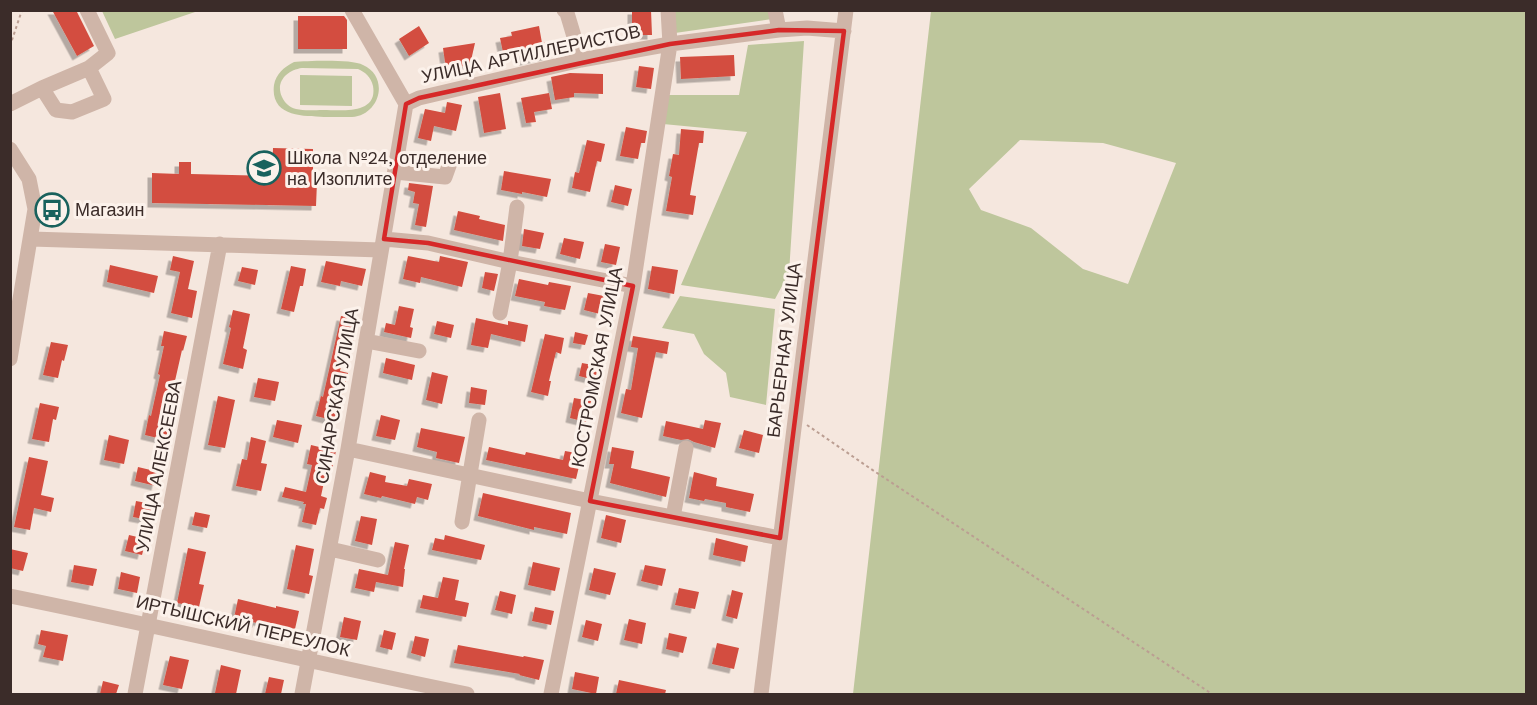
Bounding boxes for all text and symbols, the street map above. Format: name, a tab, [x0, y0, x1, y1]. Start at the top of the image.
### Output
street label: УЛИЦА АРТИЛЛЕРИСТОВ	[419, 20, 642, 87]
place label: Школа №24, отделение на Изоплите	[287, 147, 487, 189]
school or university icon: Школа №24, отделение на Изоплите	[246, 150, 282, 186]
bus stop icon: Магазин	[34, 192, 70, 228]
place label: Магазин	[75, 199, 144, 220]
street label: БАРЬЕРНАЯ УЛИЦА	[762, 261, 805, 439]
street label: КОСТРОМСКАЯ УЛИЦА	[567, 265, 626, 469]
street label: СИНАРСКАЯ УЛИЦА	[311, 306, 362, 486]
street label: УЛИЦА АЛЕКСЕЕВА	[132, 379, 185, 553]
street label: ИРТЫШСКИЙ ПЕРЕУЛОК	[134, 591, 353, 661]

